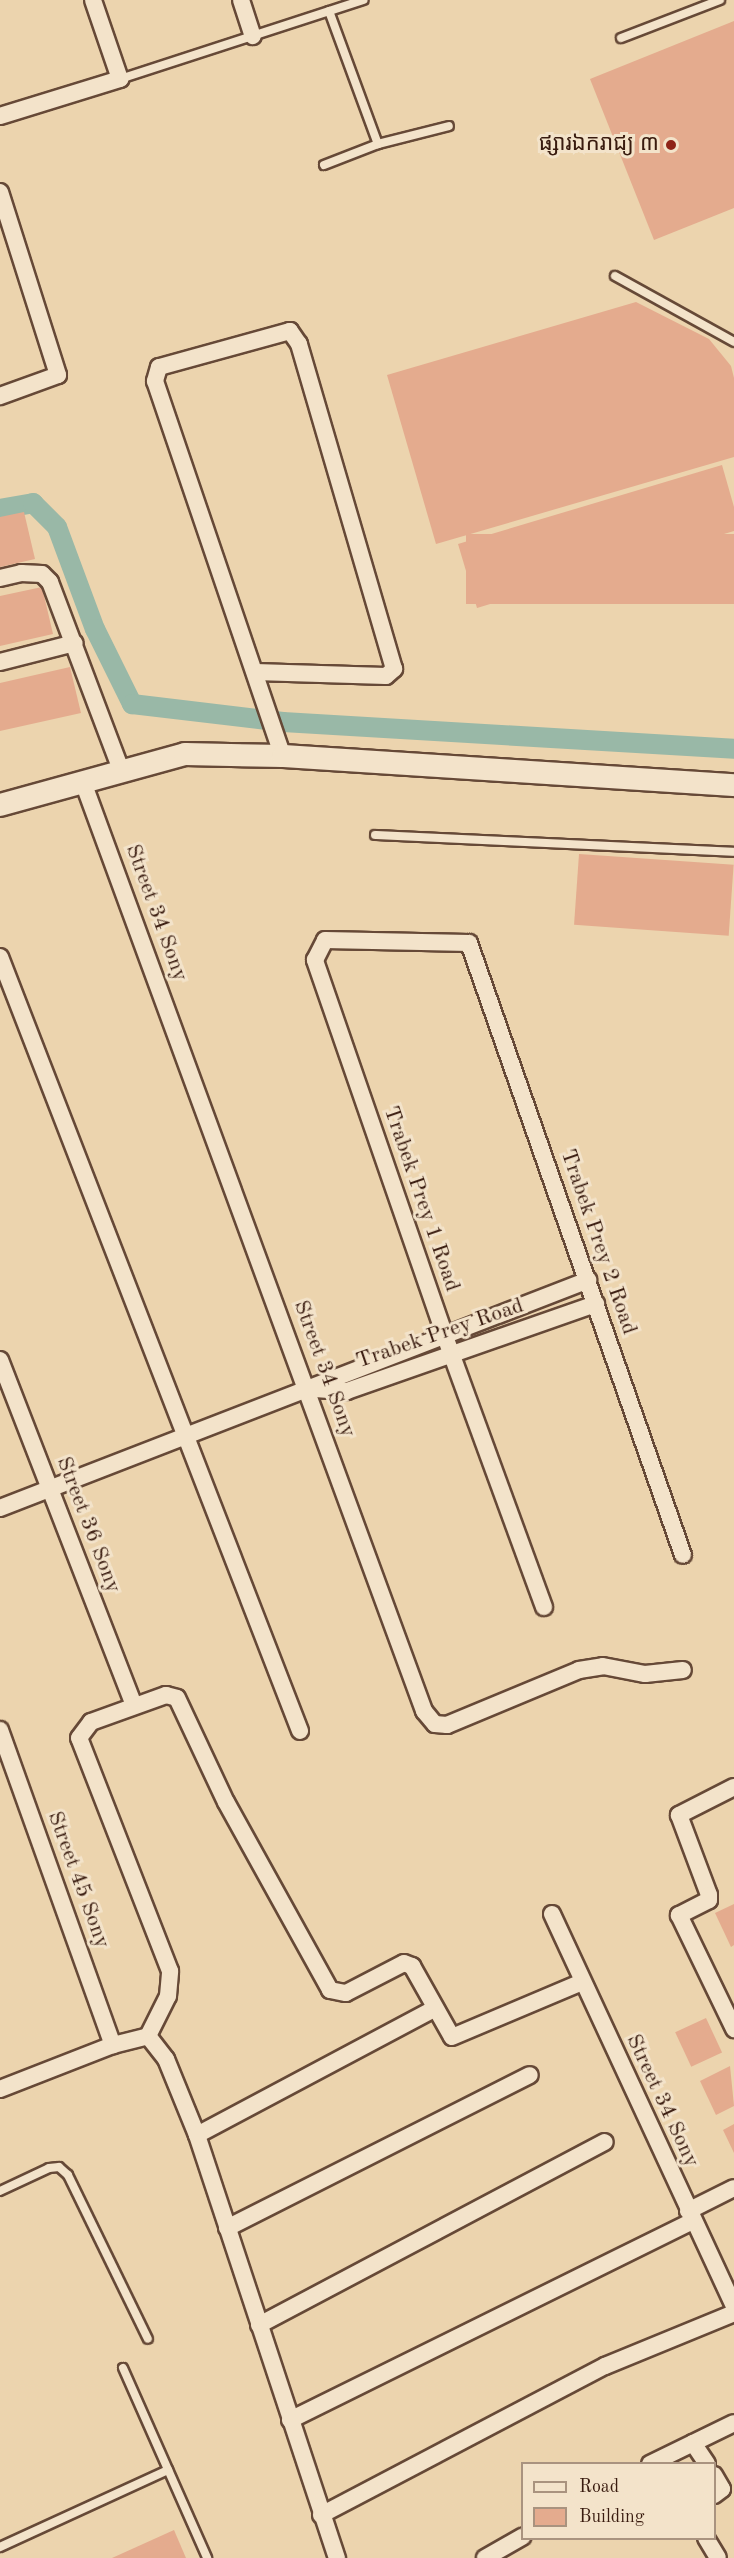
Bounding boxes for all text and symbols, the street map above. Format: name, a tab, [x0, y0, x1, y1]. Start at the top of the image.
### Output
place label: ផ្សារឯករាជ្យ ៣	[539, 132, 659, 158]
marker: ផ្សារឯករាជ្យ ៣	[664, 138, 678, 152]
street label: Street 34 Sony	[119, 841, 193, 985]
street label: Trabek Prey 1 Road	[377, 1103, 465, 1295]
street label: Trabek Prey 2 Road	[554, 1146, 642, 1338]
street label: Trabek Prey Road	[353, 1293, 527, 1375]
street label: Street 34 Sony	[287, 1297, 361, 1441]
street label: Street 36 Sony	[50, 1453, 126, 1597]
street label: Street 45 Sony	[41, 1808, 115, 1952]
street label: Street 34 Sony	[620, 2030, 704, 2172]
legend	[521, 2462, 716, 2540]
text: Road	[579, 2478, 619, 2496]
text: Building	[579, 2508, 644, 2526]

